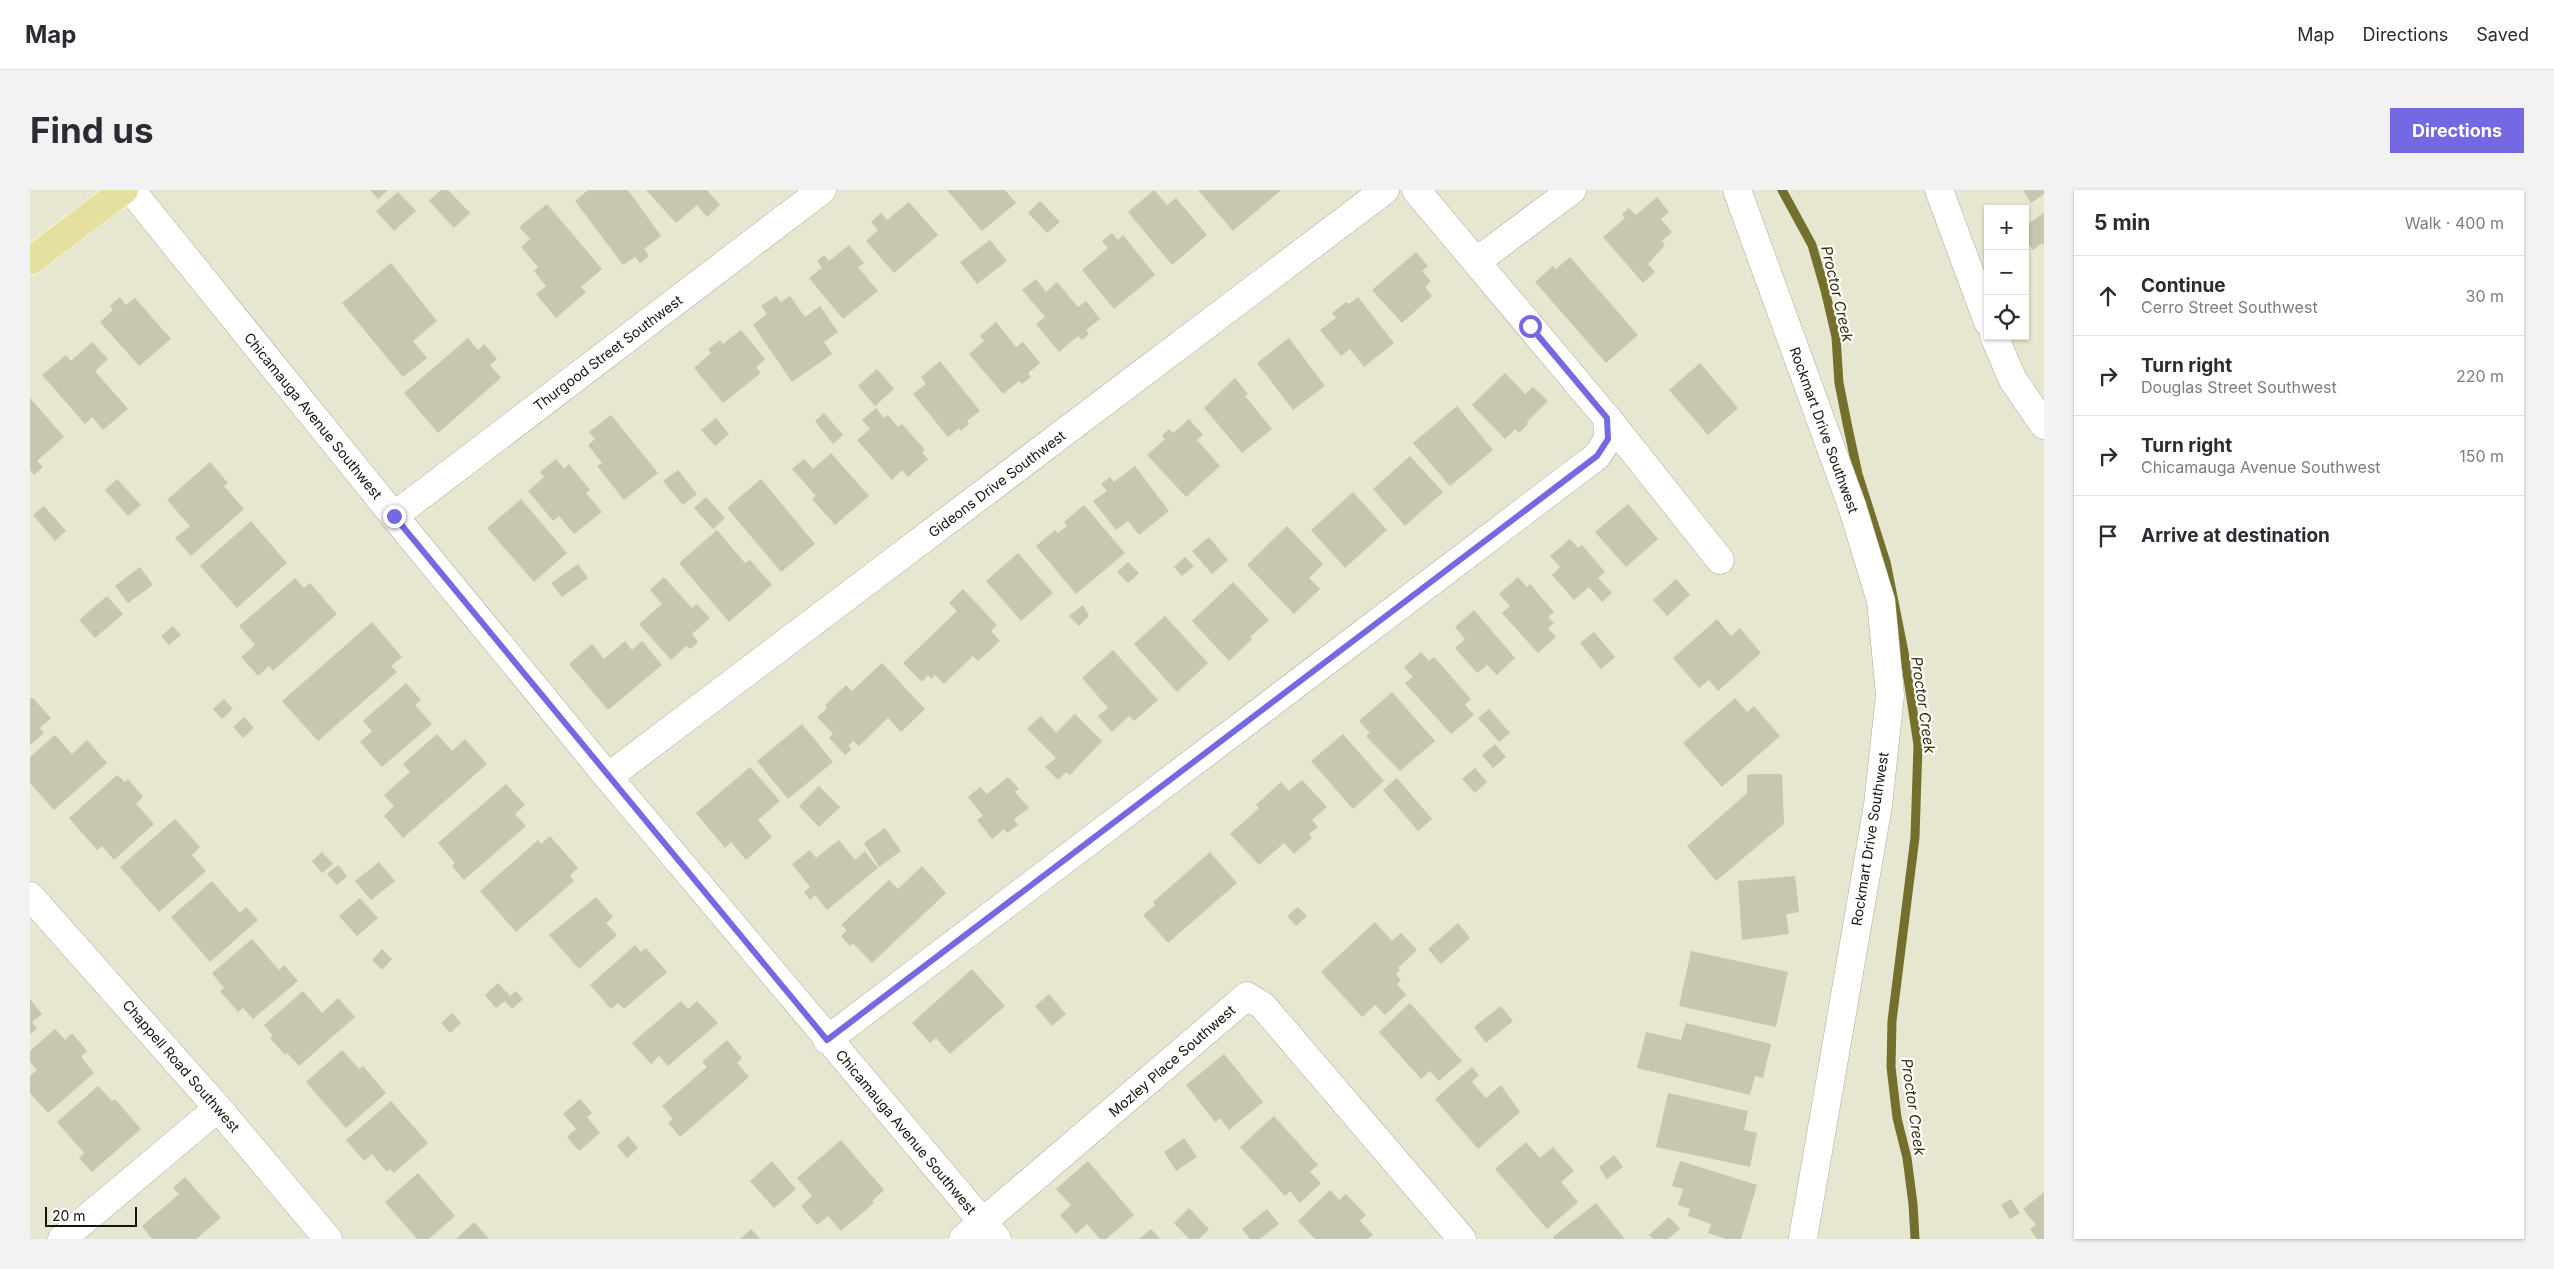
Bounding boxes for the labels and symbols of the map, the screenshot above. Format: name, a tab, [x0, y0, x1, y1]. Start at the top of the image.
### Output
water label: Proctor Creek	[1817, 244, 1858, 345]
street label: Thurgood Street Southwest	[530, 291, 686, 414]
route start	[1519, 315, 1542, 338]
street label: Chicamauga Avenue Southwest	[241, 329, 386, 503]
street label: Rockmart Drive Southwest	[1786, 344, 1863, 516]
street label: Gideons Drive Southwest	[925, 426, 1069, 541]
route end	[383, 505, 406, 528]
water label: Proctor Creek	[1907, 655, 1940, 756]
street label: Rockmart Drive Southwest	[1847, 750, 1892, 927]
street label: Chappell Road Southwest	[119, 996, 244, 1136]
street label: Mozley Place Southwest	[1105, 1001, 1239, 1120]
street label: Chicamauga Avenue Southwest	[832, 1046, 981, 1218]
water label: Proctor Creek	[1897, 1057, 1930, 1158]
scale bar	[45, 1204, 138, 1227]

